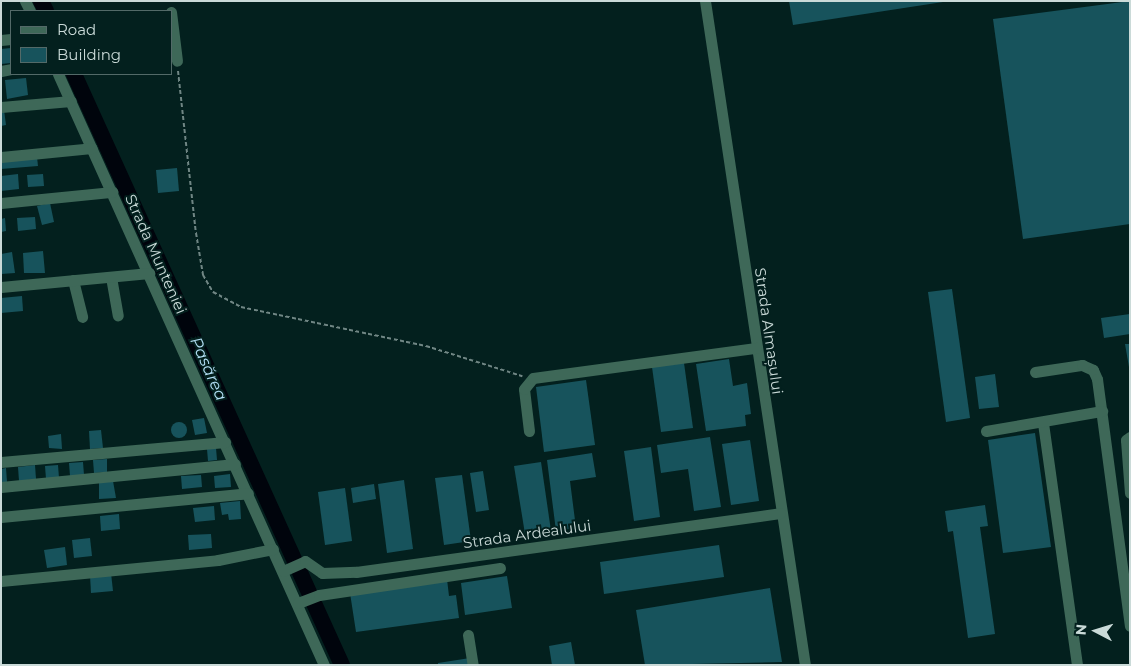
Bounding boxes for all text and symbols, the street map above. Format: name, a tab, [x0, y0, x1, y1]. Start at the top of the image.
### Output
legend	[10, 10, 172, 75]
text: Road	[57, 20, 96, 39]
text: Building	[57, 45, 121, 64]
street label: Strada Munteniei	[122, 191, 190, 317]
street label: Strada Almașului	[751, 267, 787, 395]
water label: Pasărea	[186, 334, 230, 404]
street label: Strada Ardealului	[462, 516, 592, 552]
north arrow	[1071, 606, 1121, 656]
text: N	[1072, 623, 1091, 636]

